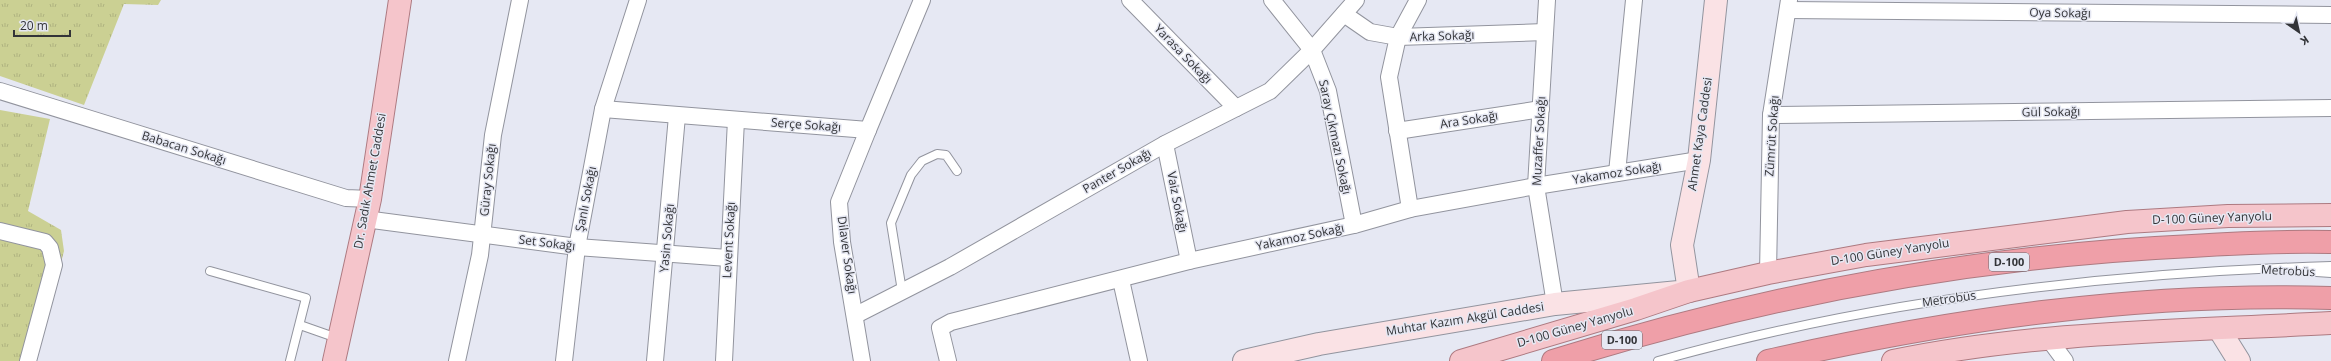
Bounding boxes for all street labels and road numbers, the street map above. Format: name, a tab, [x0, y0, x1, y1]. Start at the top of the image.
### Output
street label: Oya Sokağı	[2029, 3, 2091, 22]
street label: Yarasa Sokağı	[1151, 20, 1216, 87]
street label: Arka Sokağı	[1409, 26, 1475, 45]
street label: Ahmet Kaya Caddesi	[1683, 76, 1716, 192]
street label: Saray Çıkmazı Sokağı	[1315, 78, 1356, 196]
street label: Zümrüt Sokağı	[1760, 95, 1783, 177]
street label: Muzaffer Sokağı	[1528, 96, 1549, 186]
street label: Gül Sokağı	[2022, 102, 2080, 121]
street label: Ara Sokağı	[1439, 107, 1499, 132]
street label: Dr. Sadık Ahmet Caddesi	[349, 112, 390, 250]
street label: Serçe Sokağı	[770, 114, 842, 135]
street label: Babacan Sokağı	[140, 127, 229, 168]
street label: Güray Sokağı	[475, 143, 500, 217]
street label: Panter Sokağı	[1079, 144, 1154, 197]
street label: Yakamoz Sokağı	[1571, 157, 1663, 188]
street label: Şanlı Sokağı	[571, 165, 600, 233]
street label: Vaiz Sokağı	[1163, 170, 1192, 234]
street label: Levent Sokağı	[718, 201, 739, 279]
street label: Yasin Sokağı	[655, 203, 678, 273]
street label: D-100 Güney Yanyolu	[2152, 207, 2272, 228]
street label: Dilaver Sokağı	[834, 215, 861, 295]
street label: Yakamoz Sokağı	[1254, 219, 1346, 254]
street label: Set Sokağı	[518, 231, 576, 254]
street label: D-100 Güney Yanyolu	[1829, 234, 1950, 269]
road number: D-100	[1989, 253, 2029, 271]
street label: Metrobüs	[2260, 261, 2316, 280]
street label: Metrobüs	[1921, 286, 1977, 311]
street label: Muhtar Kazım Akgül Caddesi	[1385, 298, 1545, 339]
street label: D-100 Güney Yanyolu	[1515, 304, 1635, 350]
road number: D-100	[1602, 331, 1642, 349]

